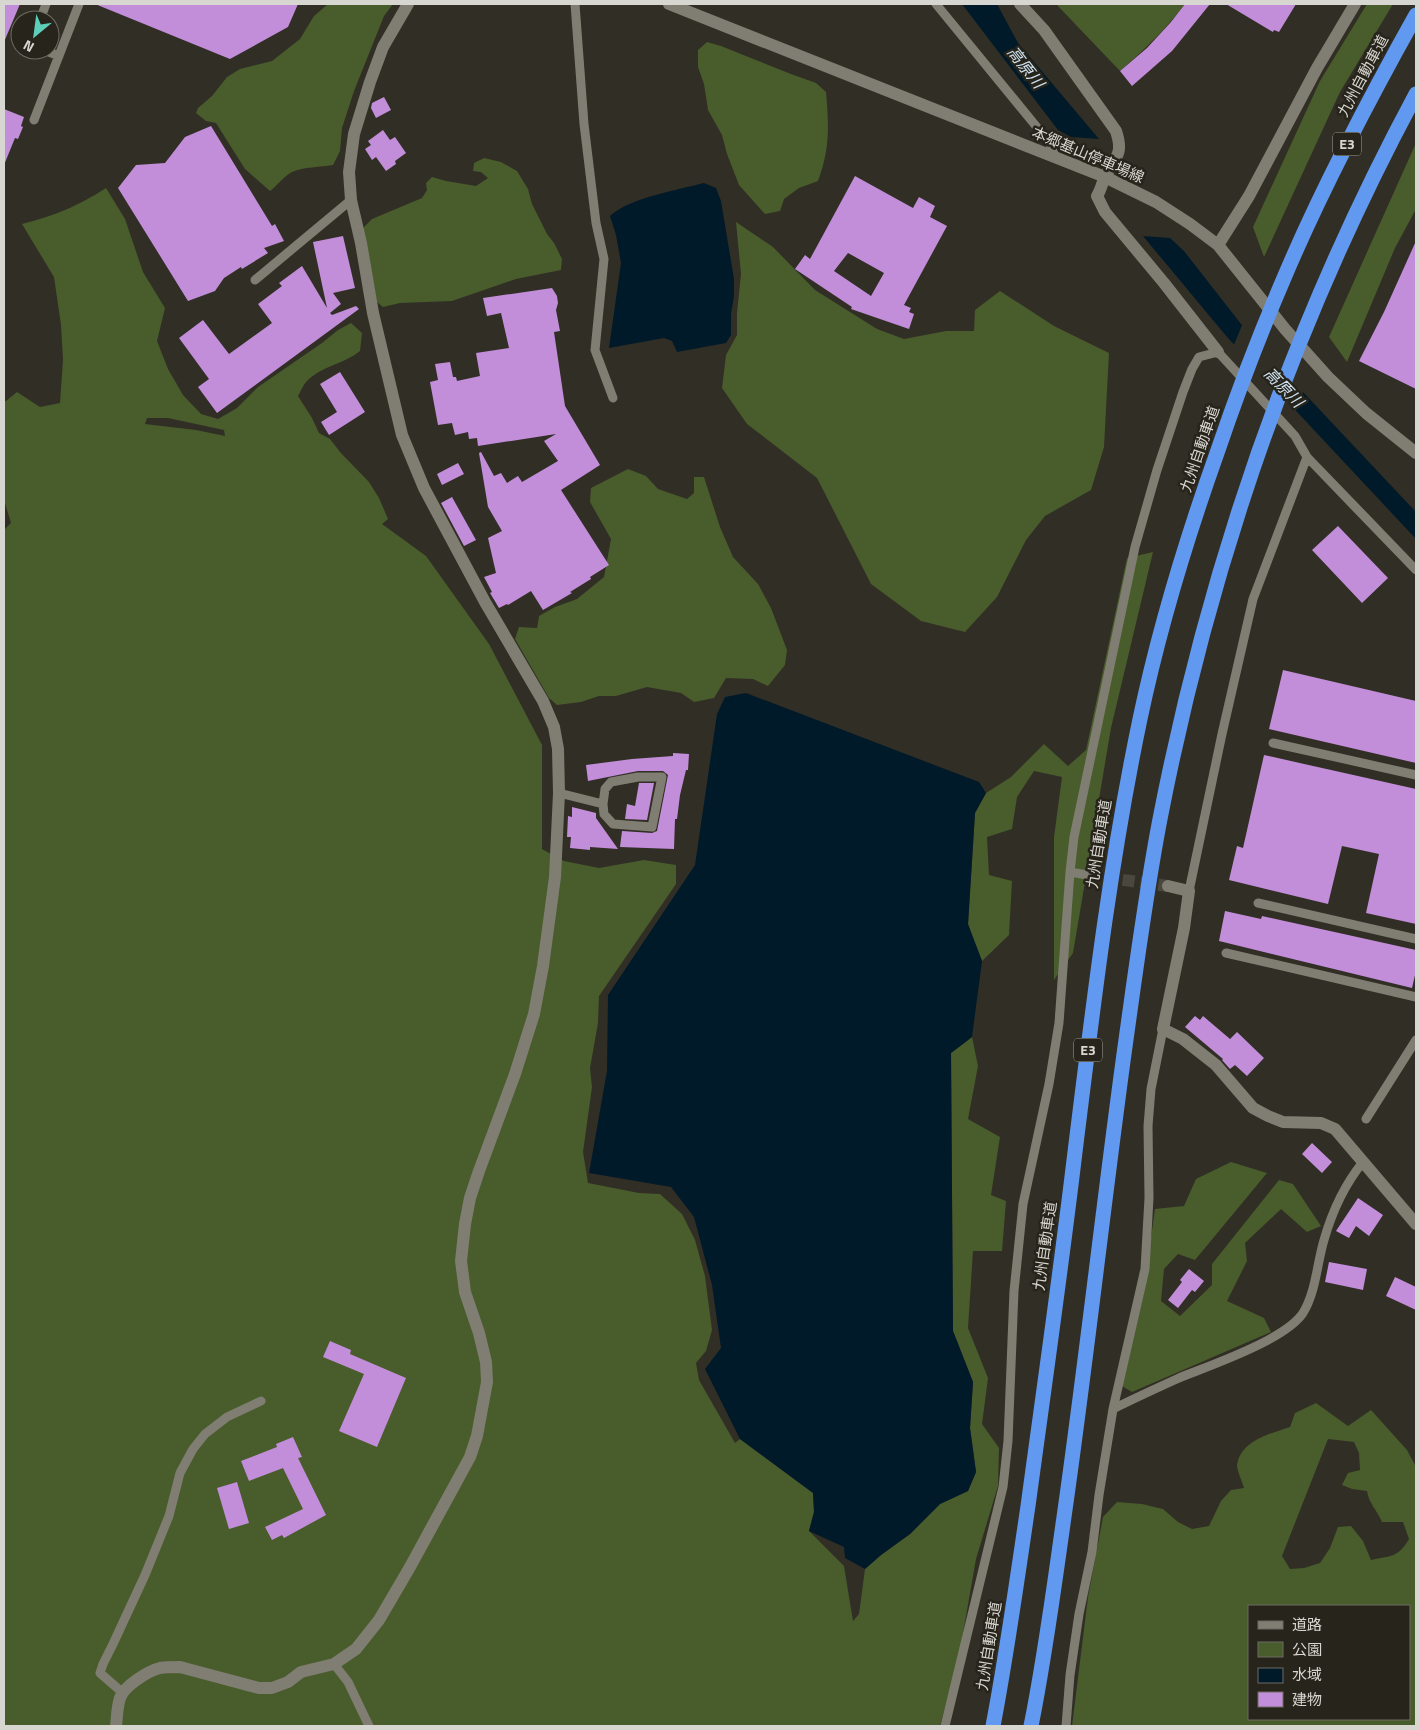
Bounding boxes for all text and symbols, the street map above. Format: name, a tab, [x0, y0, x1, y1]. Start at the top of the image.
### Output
north arrow	[10, 10, 60, 60]
street label: 九州自動車道	[1331, 31, 1394, 121]
text: N	[19, 35, 38, 58]
water label: 高原川	[1002, 41, 1051, 95]
street label: 本郷基山停車場線	[1028, 121, 1148, 189]
road number: E3	[1333, 132, 1361, 156]
water label: 高原川	[1259, 361, 1311, 414]
street label: 九州自動車道	[1174, 403, 1225, 495]
street label: 九州自動車道	[1080, 798, 1117, 890]
road number: E3	[1074, 1038, 1102, 1062]
street label: 九州自動車道	[1027, 1200, 1062, 1292]
street label: 九州自動車道	[970, 1600, 1007, 1692]
legend	[1248, 1605, 1410, 1720]
text: 道路	[1292, 1613, 1322, 1636]
text: 公園	[1292, 1638, 1322, 1661]
text: 水域	[1292, 1663, 1322, 1686]
text: 建物	[1292, 1688, 1322, 1711]

